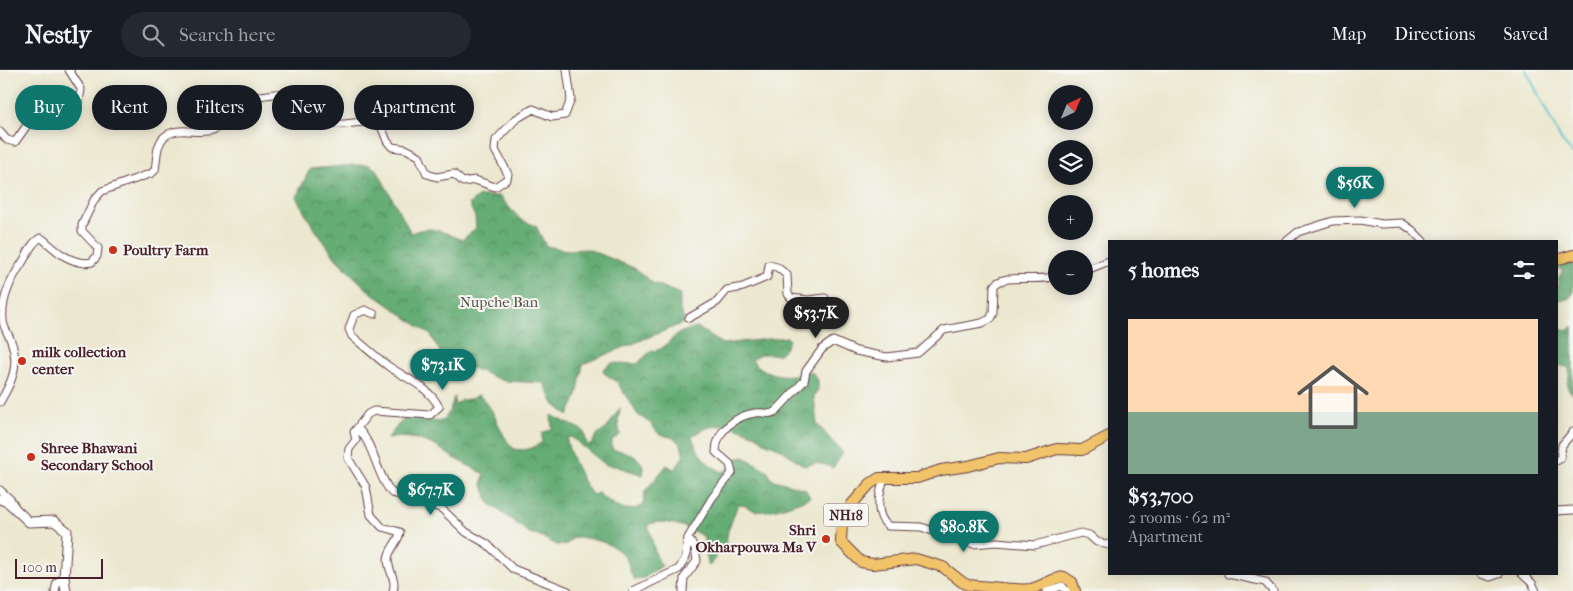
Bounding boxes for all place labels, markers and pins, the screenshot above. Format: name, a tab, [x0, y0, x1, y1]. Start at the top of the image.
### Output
pin: $56K	[1325, 166, 1385, 209]
place label: Poultry Farm	[123, 241, 209, 259]
marker: Poultry Farm	[107, 244, 119, 256]
pin: $53.7K	[775, 296, 857, 339]
place label: milk collection center	[31, 343, 126, 378]
pin: $73.1K	[402, 348, 484, 391]
marker: milk collection center	[16, 355, 28, 367]
place label: Shree Bhawani Secondary School	[41, 439, 154, 474]
marker: Shree Bhawani Secondary School	[25, 451, 37, 463]
pin: $67.7K	[390, 474, 472, 516]
pin: $80.8K	[923, 510, 1005, 553]
place label: Shri Okharpouwa Ma V	[695, 521, 817, 556]
marker: Shri Okharpouwa Ma V	[820, 533, 832, 545]

